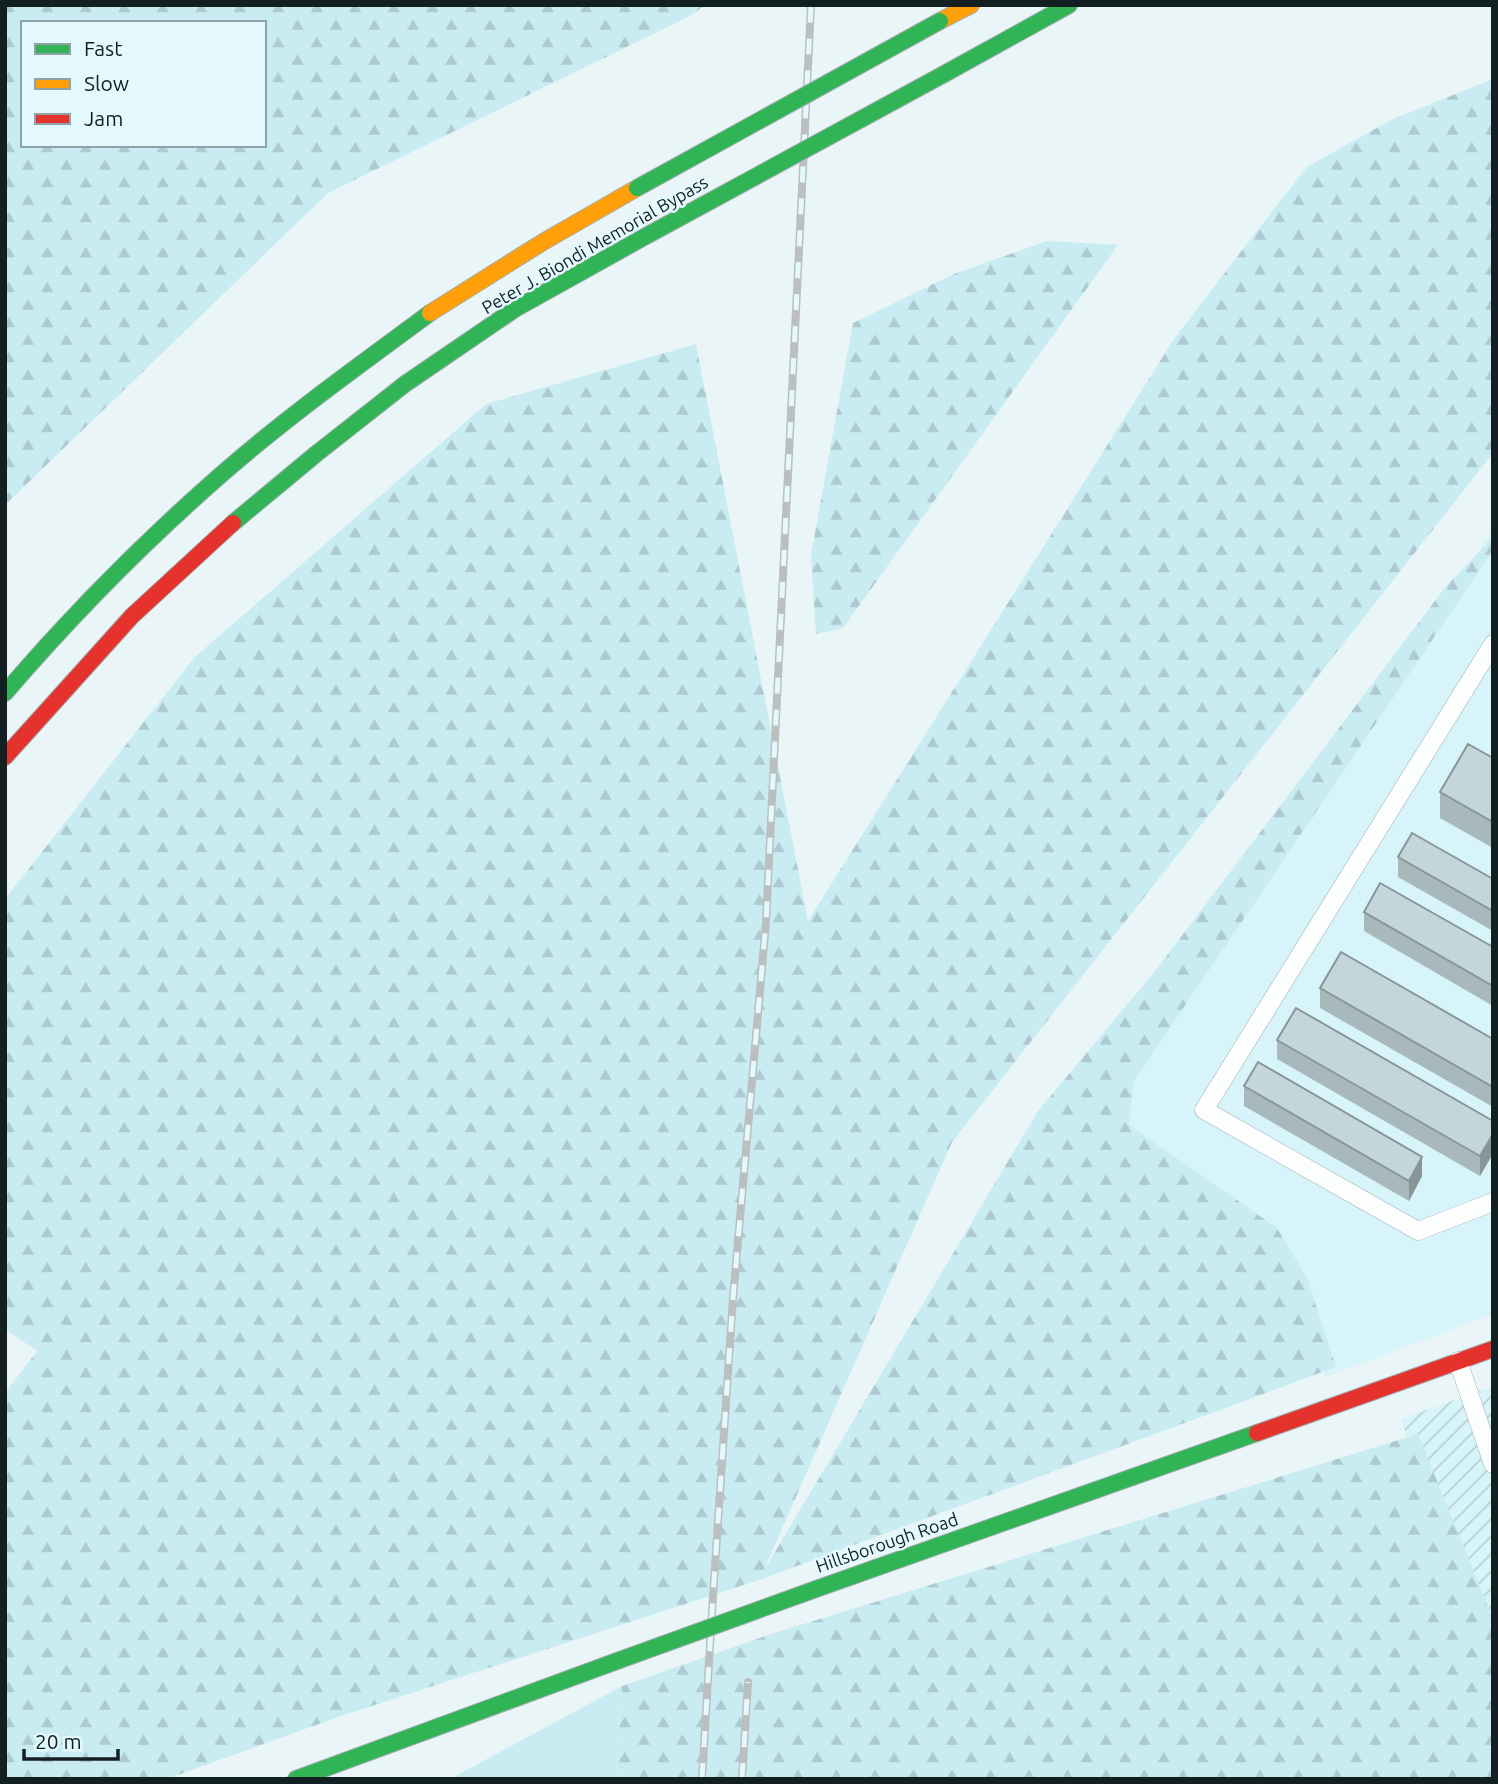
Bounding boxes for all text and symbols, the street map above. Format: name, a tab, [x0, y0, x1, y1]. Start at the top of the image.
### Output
legend	[21, 21, 266, 147]
text: Fast	[84, 36, 122, 60]
text: Slow	[84, 71, 129, 95]
text: Jam	[84, 106, 123, 130]
street label: Peter J. Biondi Memorial Bypass	[478, 171, 711, 317]
street label: Hillsborough Road	[813, 1508, 960, 1576]
scale bar	[24, 1718, 119, 1762]
text: 20 m	[35, 1729, 82, 1753]

